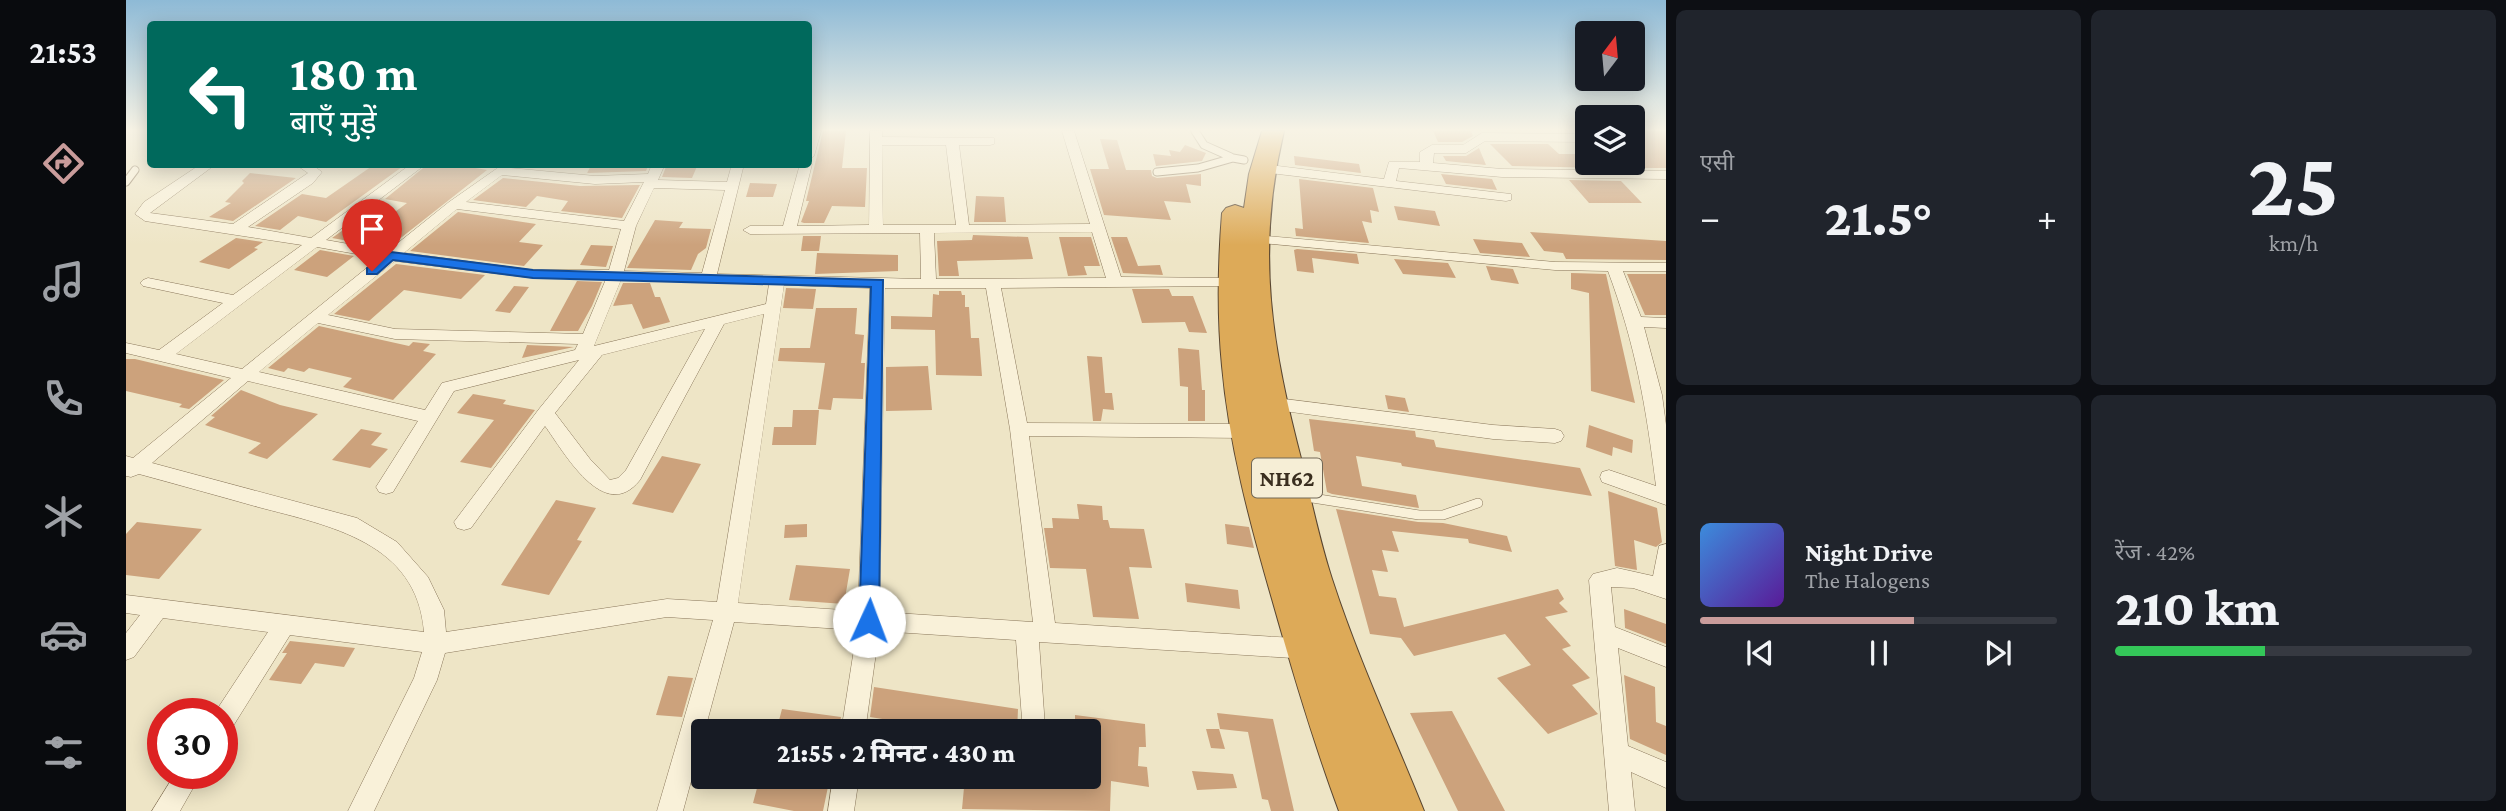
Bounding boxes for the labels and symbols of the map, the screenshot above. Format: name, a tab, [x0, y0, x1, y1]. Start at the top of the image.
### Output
north arrow	[1575, 21, 1645, 91]
pin	[342, 199, 402, 271]
road number: NH62	[1252, 458, 1322, 498]
position arrow	[832, 584, 906, 658]
speed limit sign: 30	[147, 698, 238, 789]

